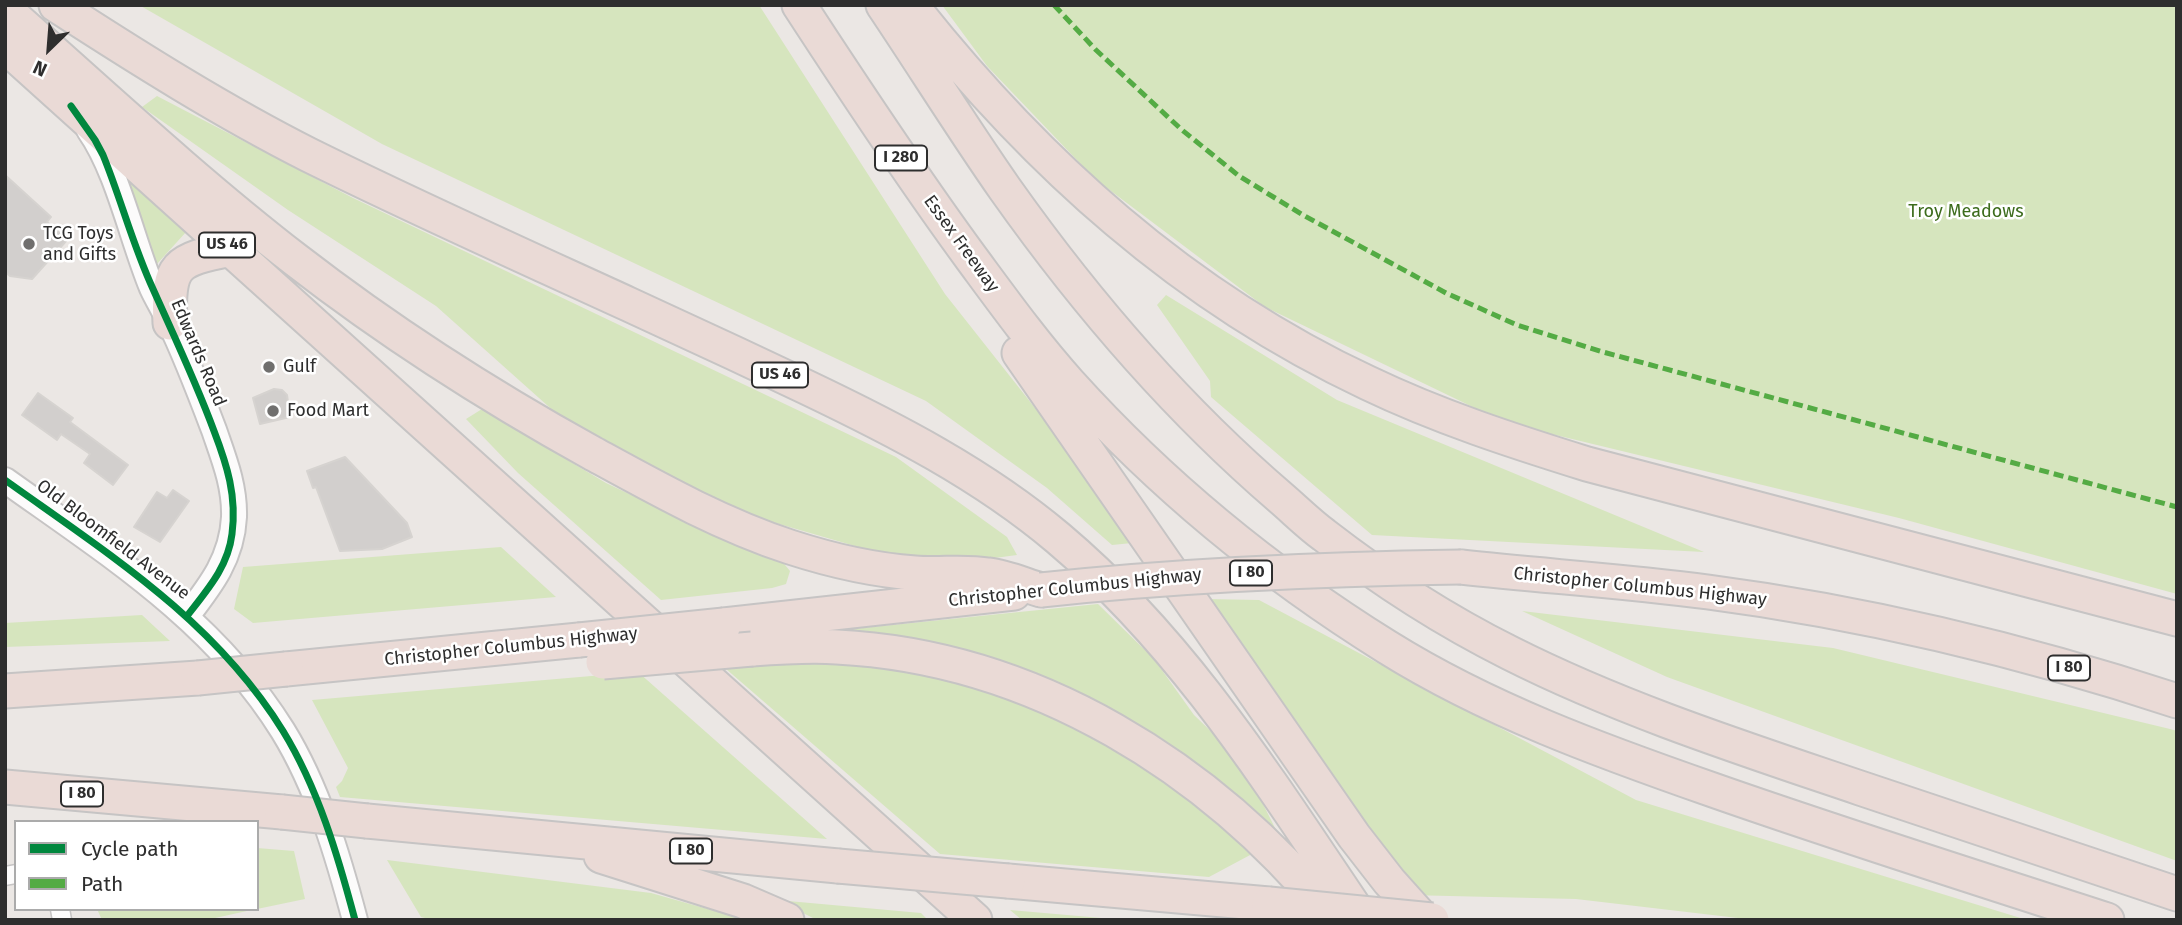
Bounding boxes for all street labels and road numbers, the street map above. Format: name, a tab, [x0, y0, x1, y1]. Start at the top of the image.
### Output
road number: I 280	[875, 146, 927, 170]
street label: Essex Freeway	[919, 191, 1003, 297]
road number: US 46	[199, 232, 255, 258]
street label: Edwards Road	[166, 296, 230, 410]
road number: US 46	[752, 362, 808, 388]
street label: Old Bloomfield Avenue	[32, 475, 194, 605]
road number: I 80	[1230, 560, 1272, 586]
street label: Christopher Columbus Highway	[1512, 563, 1768, 611]
street label: Christopher Columbus Highway	[947, 564, 1203, 612]
street label: Christopher Columbus Highway	[383, 623, 639, 671]
road number: I 80	[2048, 656, 2090, 680]
road number: I 80	[61, 782, 103, 806]
road number: I 80	[670, 838, 712, 864]

